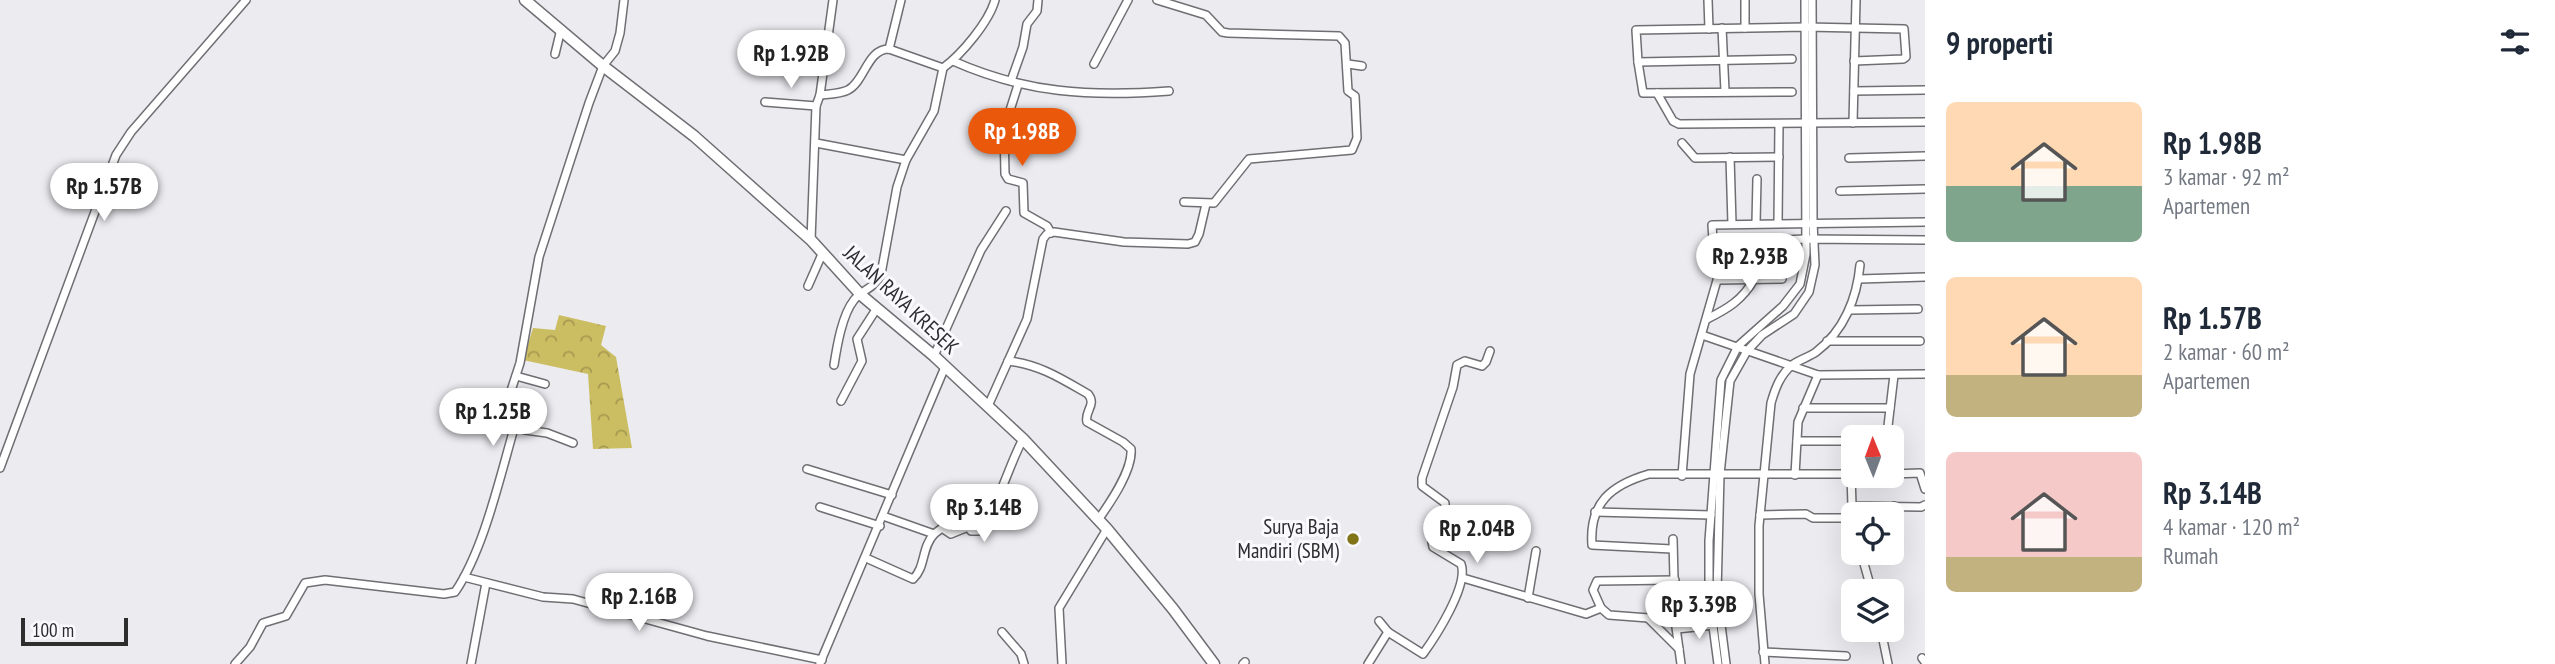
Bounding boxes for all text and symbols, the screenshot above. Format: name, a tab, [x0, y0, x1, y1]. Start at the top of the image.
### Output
text: 9 properti	[1946, 23, 2053, 62]
icon: filters	[2496, 23, 2534, 61]
pin: Rp 1.92B	[719, 31, 863, 90]
text: Rp 1.92B	[753, 38, 829, 67]
pin: Rp 1.98B	[950, 108, 1094, 168]
text: Rp 1.98B	[984, 116, 1060, 145]
text: Rp 1.98B	[2163, 123, 2262, 162]
icon: home	[2002, 130, 2086, 214]
text: 3 kamar · 92 m²	[2163, 162, 2290, 191]
pin: Rp 1.57B	[32, 164, 176, 223]
text: Rp 1.57B	[66, 171, 142, 200]
text: Apartemen	[2163, 191, 2250, 220]
pin: Rp 2.93B	[1678, 233, 1822, 293]
street label: JALAN RAYA KRESEK	[837, 239, 965, 360]
text: Rp 2.93B	[1712, 241, 1788, 270]
text: Rp 1.57B	[2163, 298, 2262, 337]
icon: home	[2002, 305, 2086, 389]
text: 2 kamar · 60 m²	[2163, 337, 2290, 366]
text: Apartemen	[2163, 366, 2250, 395]
pin: Rp 1.25B	[421, 388, 565, 448]
text: Rp 1.25B	[455, 396, 531, 425]
north arrow	[1841, 425, 1904, 488]
map controls	[1841, 425, 1904, 642]
text: Rp 3.14B	[2163, 473, 2262, 512]
icon: home	[2002, 480, 2086, 564]
pin: Rp 3.14B	[912, 484, 1056, 544]
text: Rp 3.14B	[946, 492, 1022, 521]
button: locate	[1841, 502, 1904, 565]
pin: Rp 2.04B	[1405, 505, 1549, 565]
text: 4 kamar · 120 m²	[2163, 512, 2300, 541]
place label: Surya Baja Mandiri (SBM)	[1238, 513, 1339, 564]
text: Rp 2.04B	[1439, 513, 1515, 542]
marker: Surya Baja Mandiri (SBM)	[1345, 531, 1361, 547]
text: Rumah	[2163, 541, 2218, 570]
pin: Rp 2.16B	[567, 574, 711, 633]
button: layers	[1841, 579, 1904, 642]
text: Rp 2.16B	[601, 581, 677, 610]
pin: Rp 3.39B	[1627, 582, 1771, 641]
text: Rp 3.39B	[1661, 589, 1737, 618]
scale bar	[21, 615, 128, 647]
text: 100 m	[32, 618, 74, 642]

